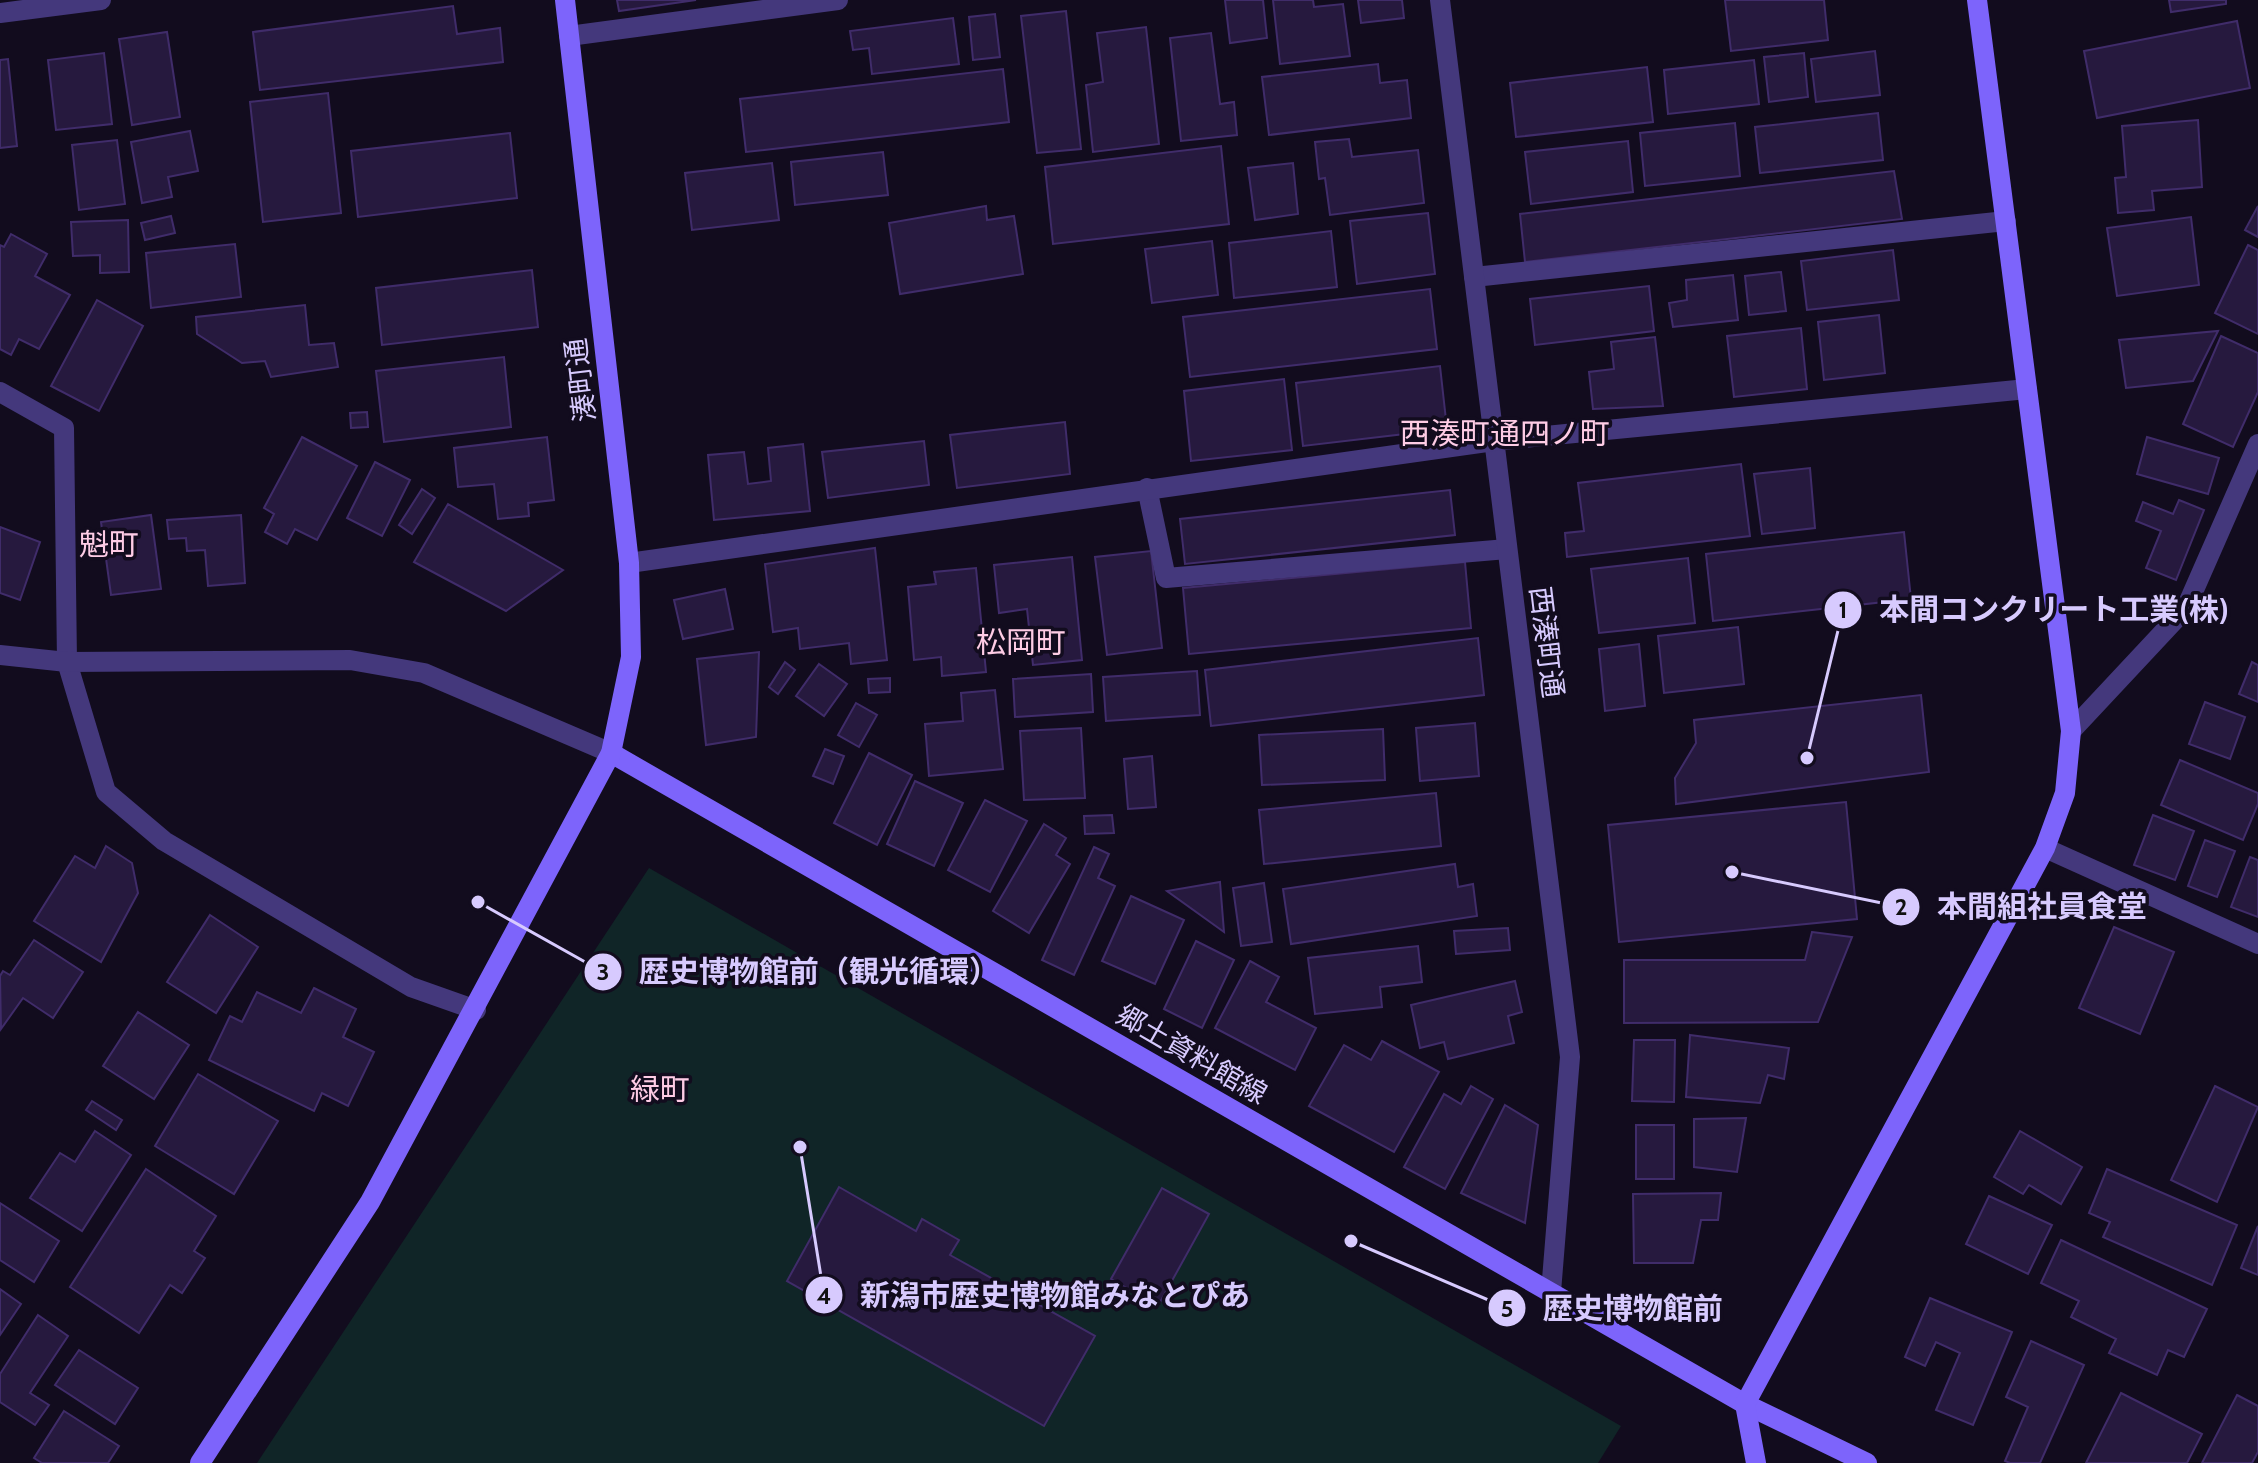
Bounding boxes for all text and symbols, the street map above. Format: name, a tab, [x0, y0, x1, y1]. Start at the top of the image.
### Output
street label: 湊町通	[558, 336, 602, 424]
district label: 西湊町通四ノ町	[1400, 415, 1610, 452]
district label: 魁町	[79, 526, 139, 563]
callout: 本間コンクリート工業(株)	[1823, 583, 2245, 637]
street label: 西湊町通	[1523, 584, 1571, 700]
text: 本間コンクリート工業(株)	[1879, 591, 2229, 628]
text: 1	[1839, 595, 1847, 624]
district label: 松岡町	[976, 624, 1066, 661]
callout: 本間組社員食堂	[1881, 880, 2163, 934]
text: 本間組社員食堂	[1937, 888, 2147, 925]
text: 2	[1895, 892, 1907, 921]
callout: 歴史博物館前（観光循環）	[583, 945, 1015, 999]
text: 歴史博物館前（観光循環）	[639, 953, 999, 990]
text: 3	[597, 957, 609, 986]
street label: 郷土資料館線	[1111, 997, 1273, 1111]
district label: 緑町	[630, 1071, 690, 1108]
callout: 新潟市歴史博物館みなとぴあ	[804, 1268, 1266, 1322]
text: 新潟市歴史博物館みなとぴあ	[860, 1277, 1250, 1314]
text: 4	[817, 1281, 831, 1310]
callout: 歴史博物館前	[1487, 1281, 1739, 1335]
text: 歴史博物館前	[1543, 1290, 1723, 1327]
text: 5	[1501, 1294, 1513, 1323]

